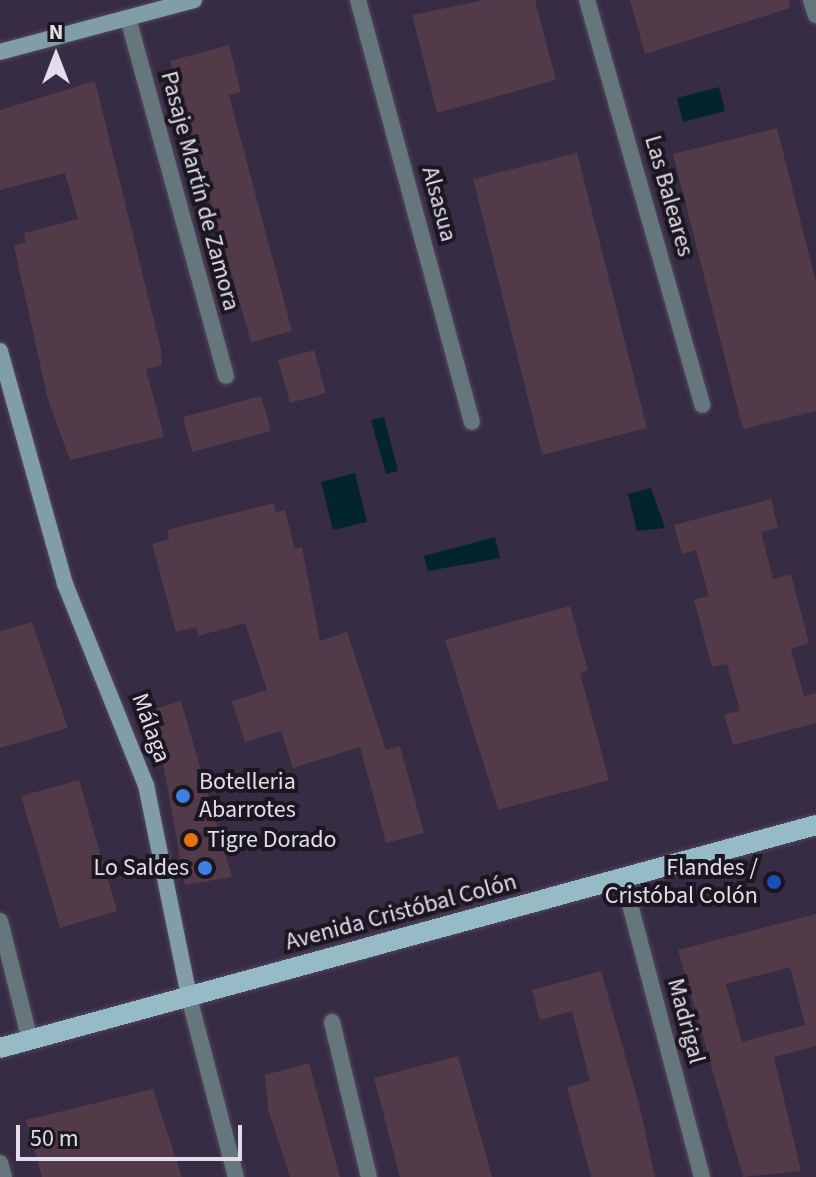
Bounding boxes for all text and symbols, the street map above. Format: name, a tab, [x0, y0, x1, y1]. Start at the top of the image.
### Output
north arrow	[16, 16, 96, 96]
text: N	[49, 16, 63, 48]
street label: Pasaje Martín de Zamora	[154, 68, 246, 314]
street label: Las Baleares	[638, 132, 700, 260]
street label: Alsasua	[415, 163, 463, 245]
street label: Málaga	[125, 689, 177, 767]
place label: Botelleria Abarrotes	[199, 768, 296, 824]
marker: Botelleria Abarrotes	[174, 787, 192, 805]
place label: Tigre Dorado	[207, 826, 337, 854]
marker: Tigre Dorado	[182, 831, 200, 849]
place label: Lo Saldes	[94, 854, 189, 882]
place label: Flandes / Cristóbal Colón	[605, 854, 758, 910]
marker: Lo Saldes	[196, 859, 214, 877]
street label: Avenida Cristóbal Colón	[282, 867, 520, 957]
marker: Flandes / Cristóbal Colón	[765, 873, 783, 891]
street label: Madrigal	[661, 975, 711, 1067]
scale bar	[20, 1109, 246, 1159]
text: 50 m	[30, 1121, 79, 1156]

